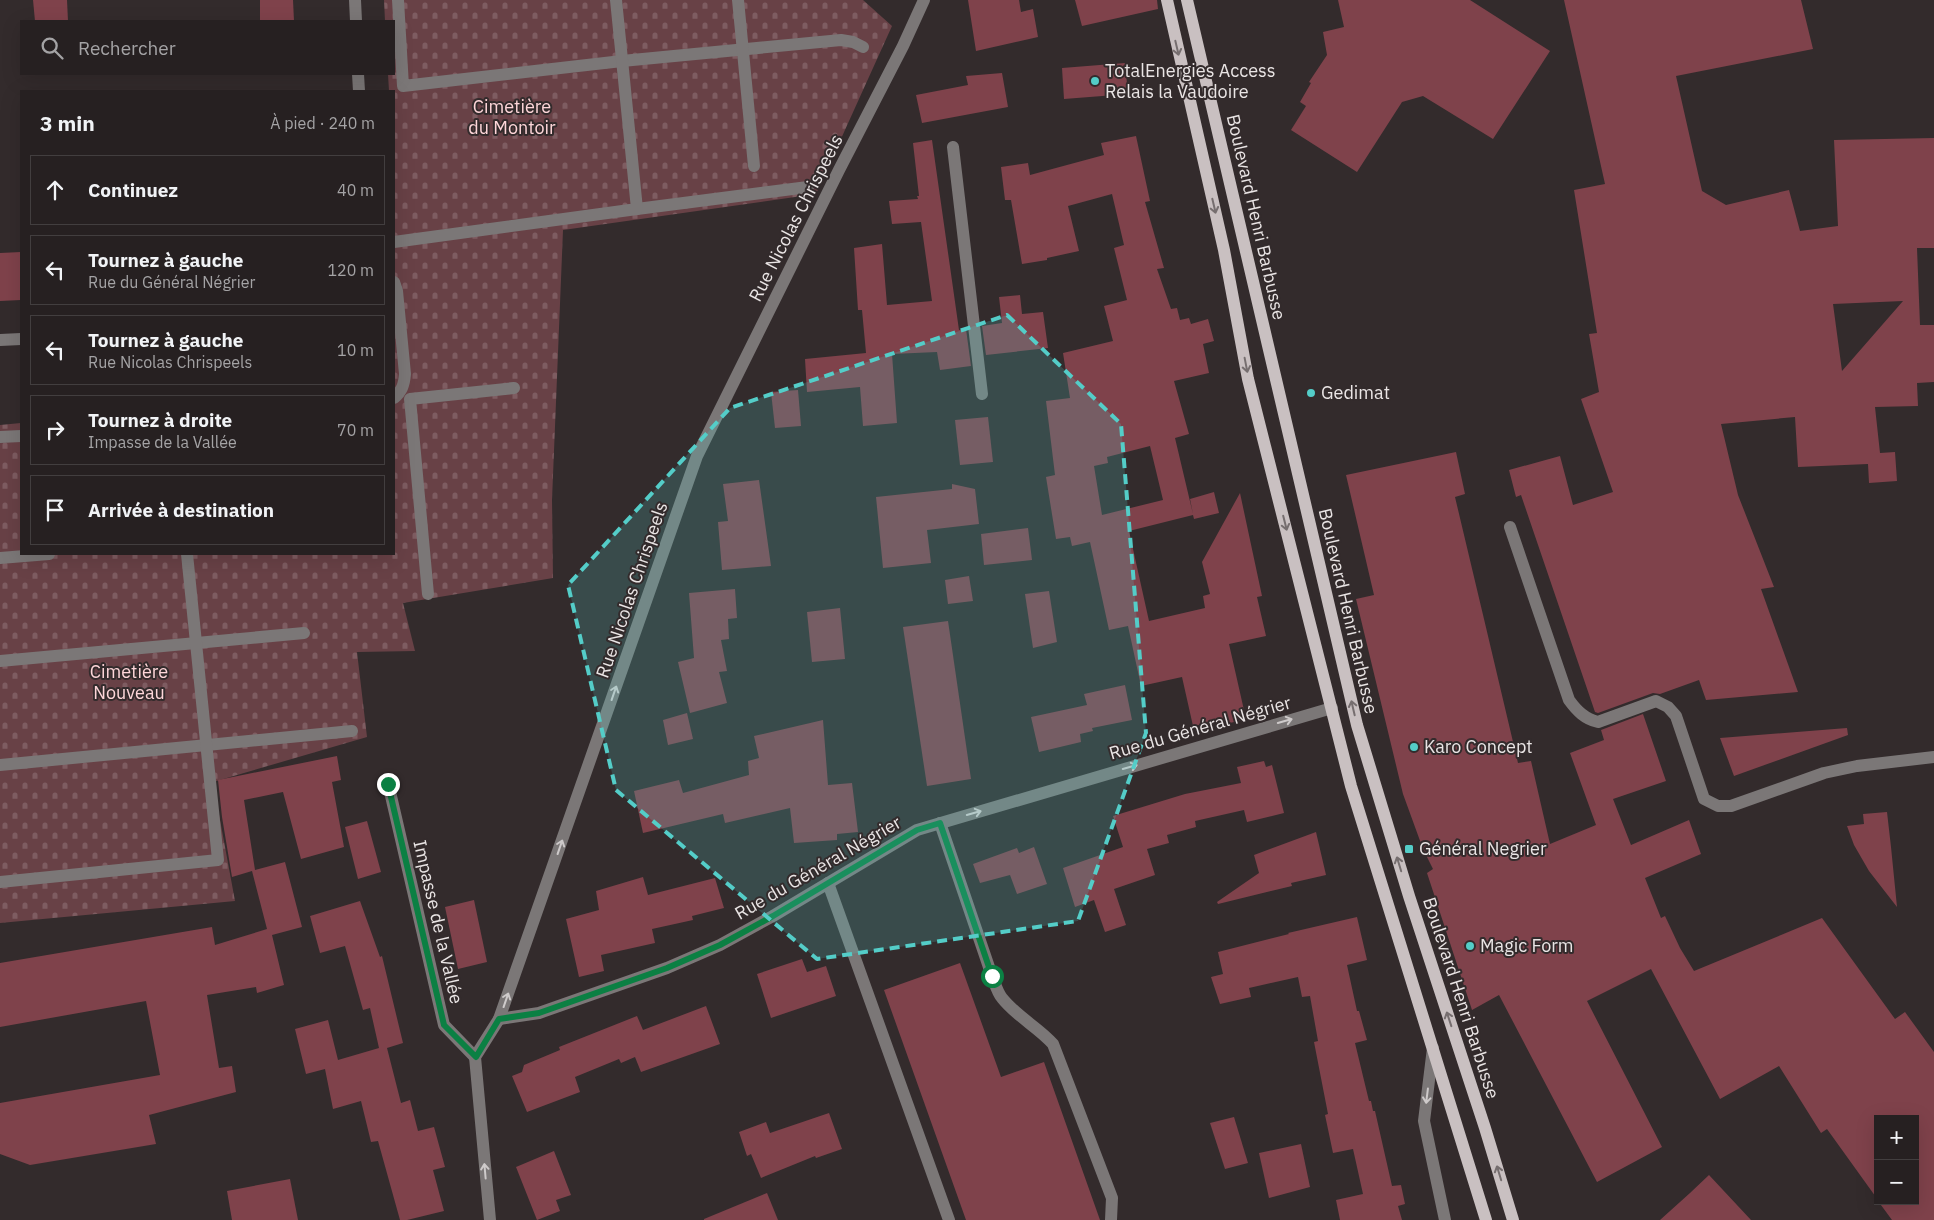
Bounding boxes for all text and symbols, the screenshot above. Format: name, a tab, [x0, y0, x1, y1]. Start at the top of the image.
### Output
search box	[20, 20, 395, 75]
icon: search	[38, 34, 66, 62]
text: Rechercher	[78, 36, 176, 60]
one-way arrow	[1173, 39, 1183, 55]
place label: TotalEnergies Access Relais la Vaudoire	[1105, 59, 1275, 103]
marker: TotalEnergies Access Relais la Vaudoire	[1089, 75, 1101, 87]
park label: Cimetière du Montoir	[468, 95, 556, 139]
text: 3 min	[40, 109, 95, 137]
street label: Boulevard Henri Barbusse	[1222, 112, 1291, 322]
text: À pied · 240 m	[270, 113, 375, 133]
street label: Rue Nicolas Chrispeels	[743, 130, 848, 305]
icon: ahead	[41, 176, 69, 204]
text: Continuez	[88, 178, 178, 202]
text: 40 m	[337, 180, 374, 200]
one-way arrow	[1210, 197, 1219, 213]
text: Tournez à gauche	[88, 248, 244, 272]
icon: left	[41, 256, 69, 284]
text: 120 m	[327, 260, 374, 280]
text: Rue du Général Négrier	[88, 272, 255, 292]
text: Tournez à gauche	[88, 328, 244, 352]
icon: left	[41, 336, 69, 364]
text: 10 m	[337, 340, 374, 360]
text: Rue Nicolas Chrispeels	[88, 352, 252, 372]
one-way arrow	[1241, 357, 1251, 373]
place label: Gedimat	[1321, 381, 1390, 404]
marker: Gedimat	[1305, 387, 1317, 399]
text: Tournez à droite	[88, 408, 232, 432]
icon: right	[41, 416, 69, 444]
text: 70 m	[337, 420, 374, 440]
text: Impasse de la Vallée	[88, 432, 237, 452]
icon: arrive	[41, 496, 69, 524]
text: Arrivée à destination	[88, 498, 274, 522]
street label: Rue Nicolas Chrispeels	[591, 499, 672, 681]
street label: Boulevard Henri Barbusse	[1314, 506, 1383, 716]
one-way arrow	[1281, 514, 1290, 530]
park label: Cimetière Nouveau	[90, 660, 168, 704]
one-way arrow	[610, 686, 619, 701]
street label: Rue du Général Négrier	[1106, 690, 1294, 765]
one-way arrow	[1348, 701, 1357, 717]
one-way arrow	[1277, 716, 1293, 725]
place label: Karo Concept	[1424, 735, 1533, 758]
marker: Karo Concept	[1408, 741, 1420, 753]
one-way arrow	[1121, 762, 1137, 772]
route end	[377, 773, 400, 796]
one-way arrow	[965, 808, 981, 818]
street label: Rue du Général Négrier	[730, 810, 905, 925]
place label: Général Negrier	[1419, 837, 1547, 860]
street label: Impasse de la Vallée	[408, 838, 469, 1006]
one-way arrow	[556, 839, 565, 855]
marker: Général Negrier	[1403, 843, 1415, 855]
one-way arrow	[1393, 857, 1403, 873]
street label: Boulevard Henri Barbusse	[1418, 894, 1505, 1102]
place label: Magic Form	[1480, 934, 1574, 957]
marker: Magic Form	[1464, 940, 1476, 952]
route start	[981, 965, 1004, 988]
one-way arrow	[502, 993, 511, 1008]
one-way arrow	[1444, 1011, 1453, 1027]
one-way arrow	[1422, 1088, 1432, 1104]
map controls	[1874, 1115, 1919, 1205]
button: +	[1874, 1115, 1919, 1160]
button: −	[1874, 1160, 1919, 1205]
one-way arrow	[481, 1164, 490, 1180]
one-way arrow	[1493, 1166, 1503, 1182]

